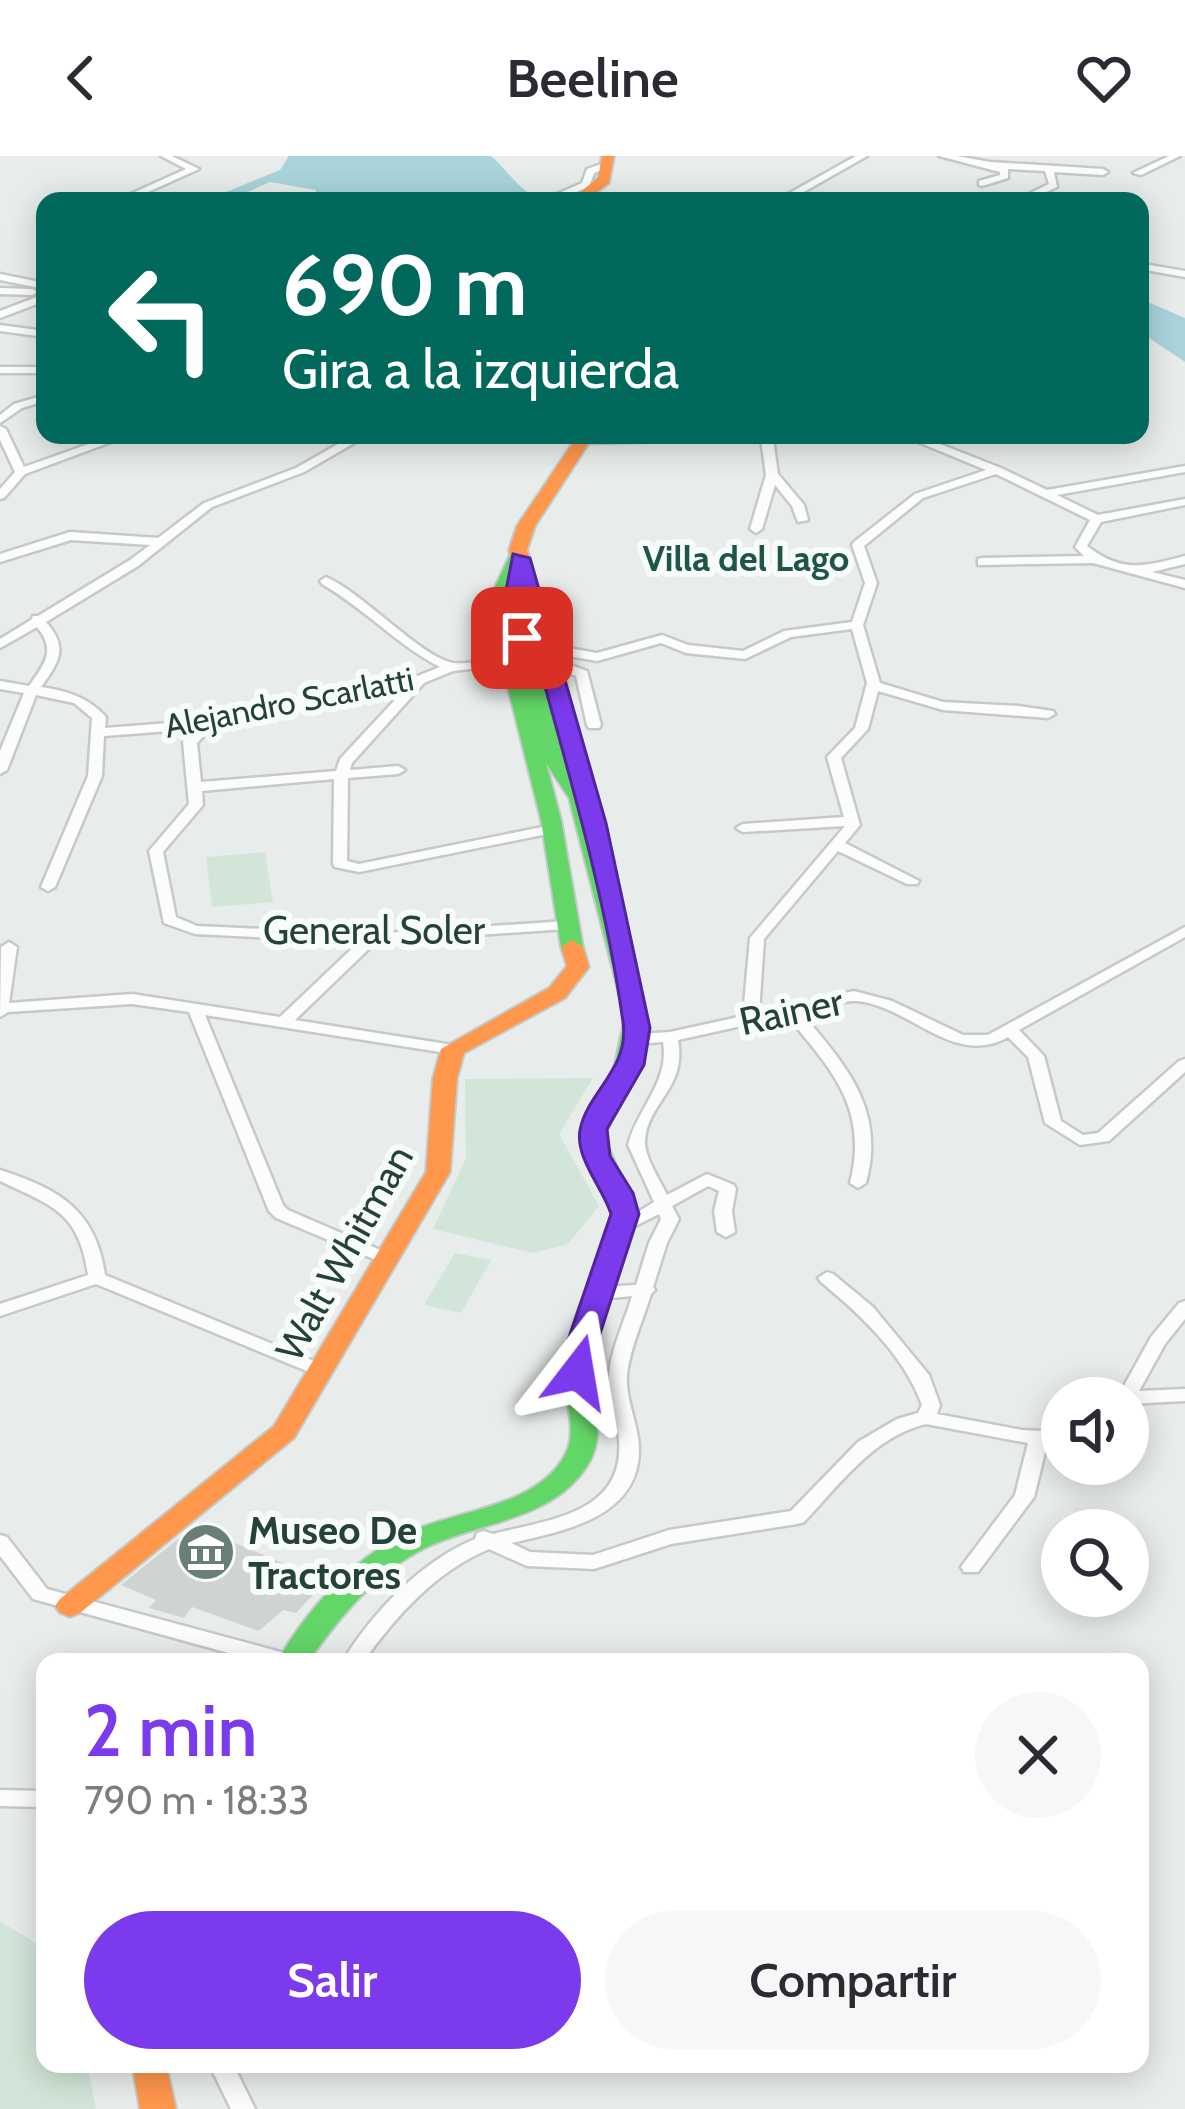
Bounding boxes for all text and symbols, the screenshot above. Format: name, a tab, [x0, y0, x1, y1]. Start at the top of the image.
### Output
icon: back	[48, 45, 114, 111]
text: Beeline	[506, 45, 679, 111]
icon: heart	[1071, 45, 1137, 111]
text: 690 m	[282, 234, 528, 336]
icon: left	[84, 240, 240, 396]
text: Gira a la izquierda	[282, 336, 679, 402]
district label: Villa del Lago	[643, 536, 849, 580]
pin	[471, 587, 573, 689]
icon: arrive	[489, 605, 555, 671]
street label: Alejandro Scarlatti	[161, 658, 417, 746]
street label: General Soler	[263, 906, 486, 954]
street label: Rainer	[735, 977, 848, 1045]
street label: Walt Whitman	[265, 1137, 423, 1369]
position arrow	[515, 1309, 641, 1435]
map controls	[1041, 1377, 1149, 1617]
button: sound	[1041, 1377, 1149, 1485]
place label: Museo De Tractores	[248, 1506, 417, 1599]
button: search	[1041, 1509, 1149, 1617]
museum icon: Museo De Tractores	[175, 1521, 237, 1583]
text: 2 min	[84, 1687, 257, 1774]
button: close	[975, 1692, 1101, 1818]
text: 790 m · 18:33	[84, 1776, 309, 1824]
button: Salir	[84, 1911, 581, 2049]
button: Compartir	[605, 1911, 1101, 2049]

